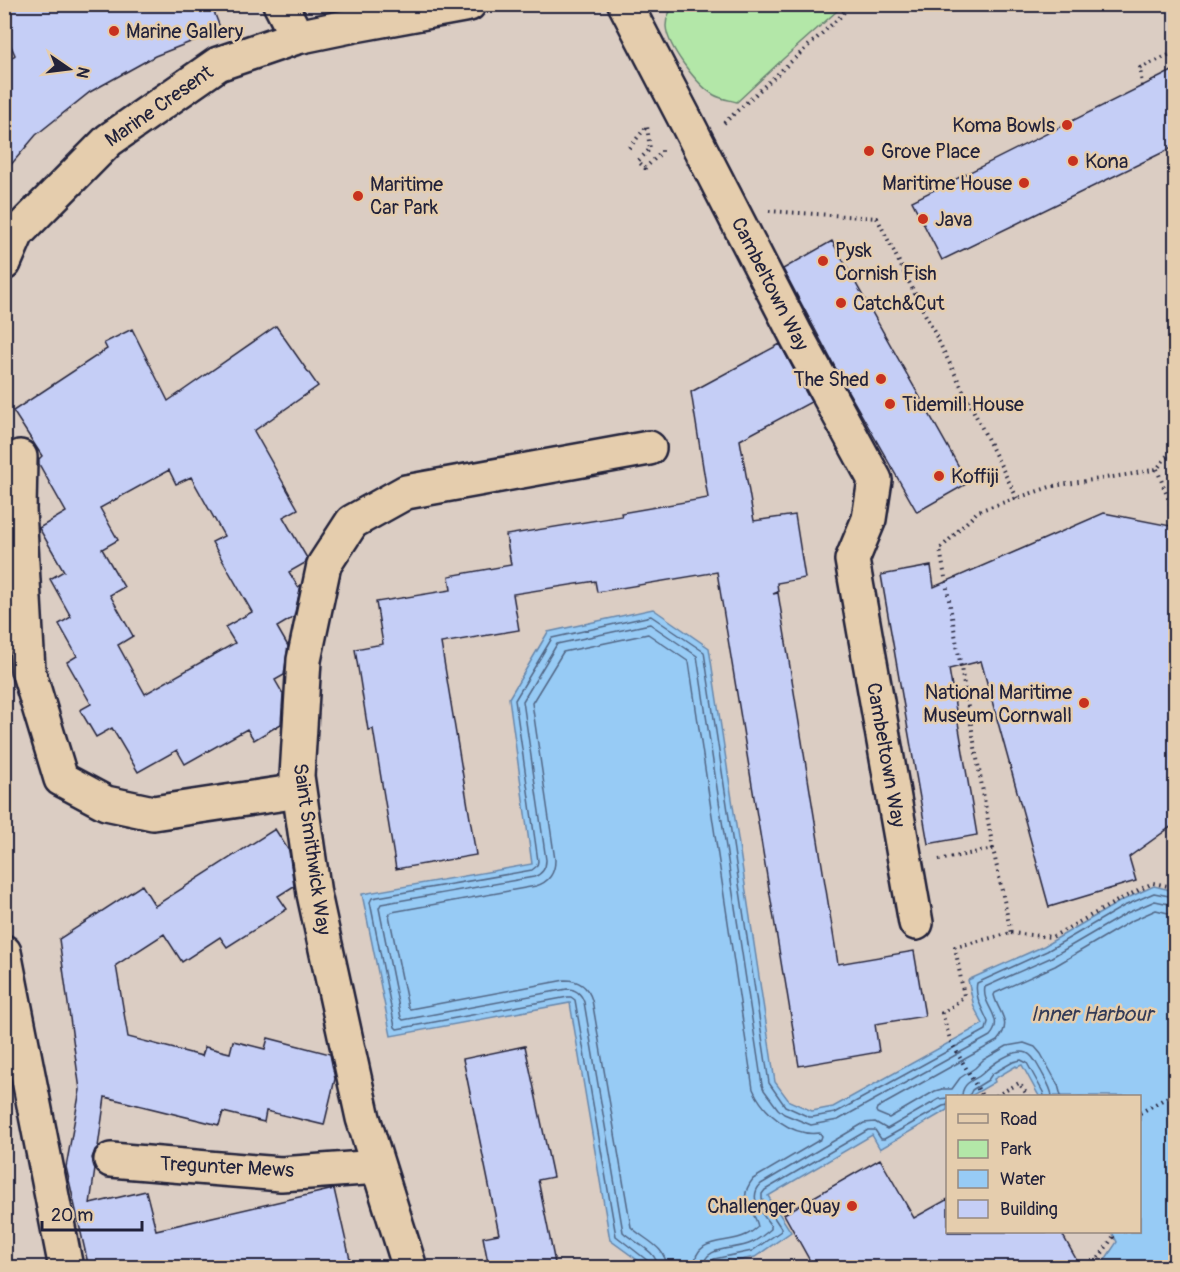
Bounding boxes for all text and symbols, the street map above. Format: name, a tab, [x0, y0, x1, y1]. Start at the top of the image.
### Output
place label: Marine Gallery	[126, 19, 244, 44]
marker: Marine Gallery	[107, 24, 121, 38]
north arrow	[39, 39, 99, 99]
street label: Marine Cresent	[100, 59, 219, 152]
text: N	[72, 65, 94, 80]
place label: Koma Bowls	[952, 113, 1055, 138]
marker: Koma Bowls	[1060, 118, 1074, 132]
place label: Grove Place	[881, 139, 980, 164]
marker: Grove Place	[862, 144, 876, 158]
place label: Kona	[1085, 149, 1128, 174]
marker: Kona	[1066, 154, 1080, 168]
place label: Maritime House	[882, 171, 1012, 196]
place label: Maritime Car Park	[370, 172, 443, 220]
marker: Maritime House	[1017, 176, 1031, 190]
marker: Maritime Car Park	[351, 189, 365, 203]
place label: Java	[935, 207, 972, 232]
marker: Java	[916, 212, 930, 226]
street label: Cambeltown Way	[726, 213, 815, 355]
place label: Pysk Cornish Fish	[835, 238, 937, 286]
marker: Pysk Cornish Fish	[816, 254, 830, 268]
place label: Catch&Cut	[853, 291, 946, 316]
marker: Catch&Cut	[834, 296, 848, 310]
place label: The Shed	[794, 367, 869, 392]
marker: The Shed	[874, 372, 888, 386]
place label: Tidemill House	[902, 392, 1024, 417]
marker: Tidemill House	[883, 397, 897, 411]
place label: Koffiji	[951, 464, 999, 489]
marker: Koffiji	[932, 469, 946, 483]
place label: National Maritime Museum Cornwall	[923, 680, 1072, 728]
street label: Cambeltown Way	[861, 681, 911, 830]
marker: National Maritime Museum Cornwall	[1077, 696, 1091, 710]
street label: Saint Smithwick Way	[288, 762, 336, 937]
water label: Inner Harbour	[1031, 1001, 1156, 1028]
legend	[946, 1095, 1141, 1233]
text: Road	[1000, 1108, 1037, 1131]
text: Park	[1000, 1138, 1032, 1161]
street label: Tregunter Mews	[159, 1151, 295, 1183]
text: Water	[1000, 1168, 1046, 1191]
scale bar	[42, 1194, 142, 1232]
place label: Challenger Quay	[707, 1194, 840, 1219]
text: Building	[1000, 1198, 1058, 1221]
marker: Challenger Quay	[845, 1199, 859, 1213]
text: 20 m	[51, 1204, 93, 1227]

